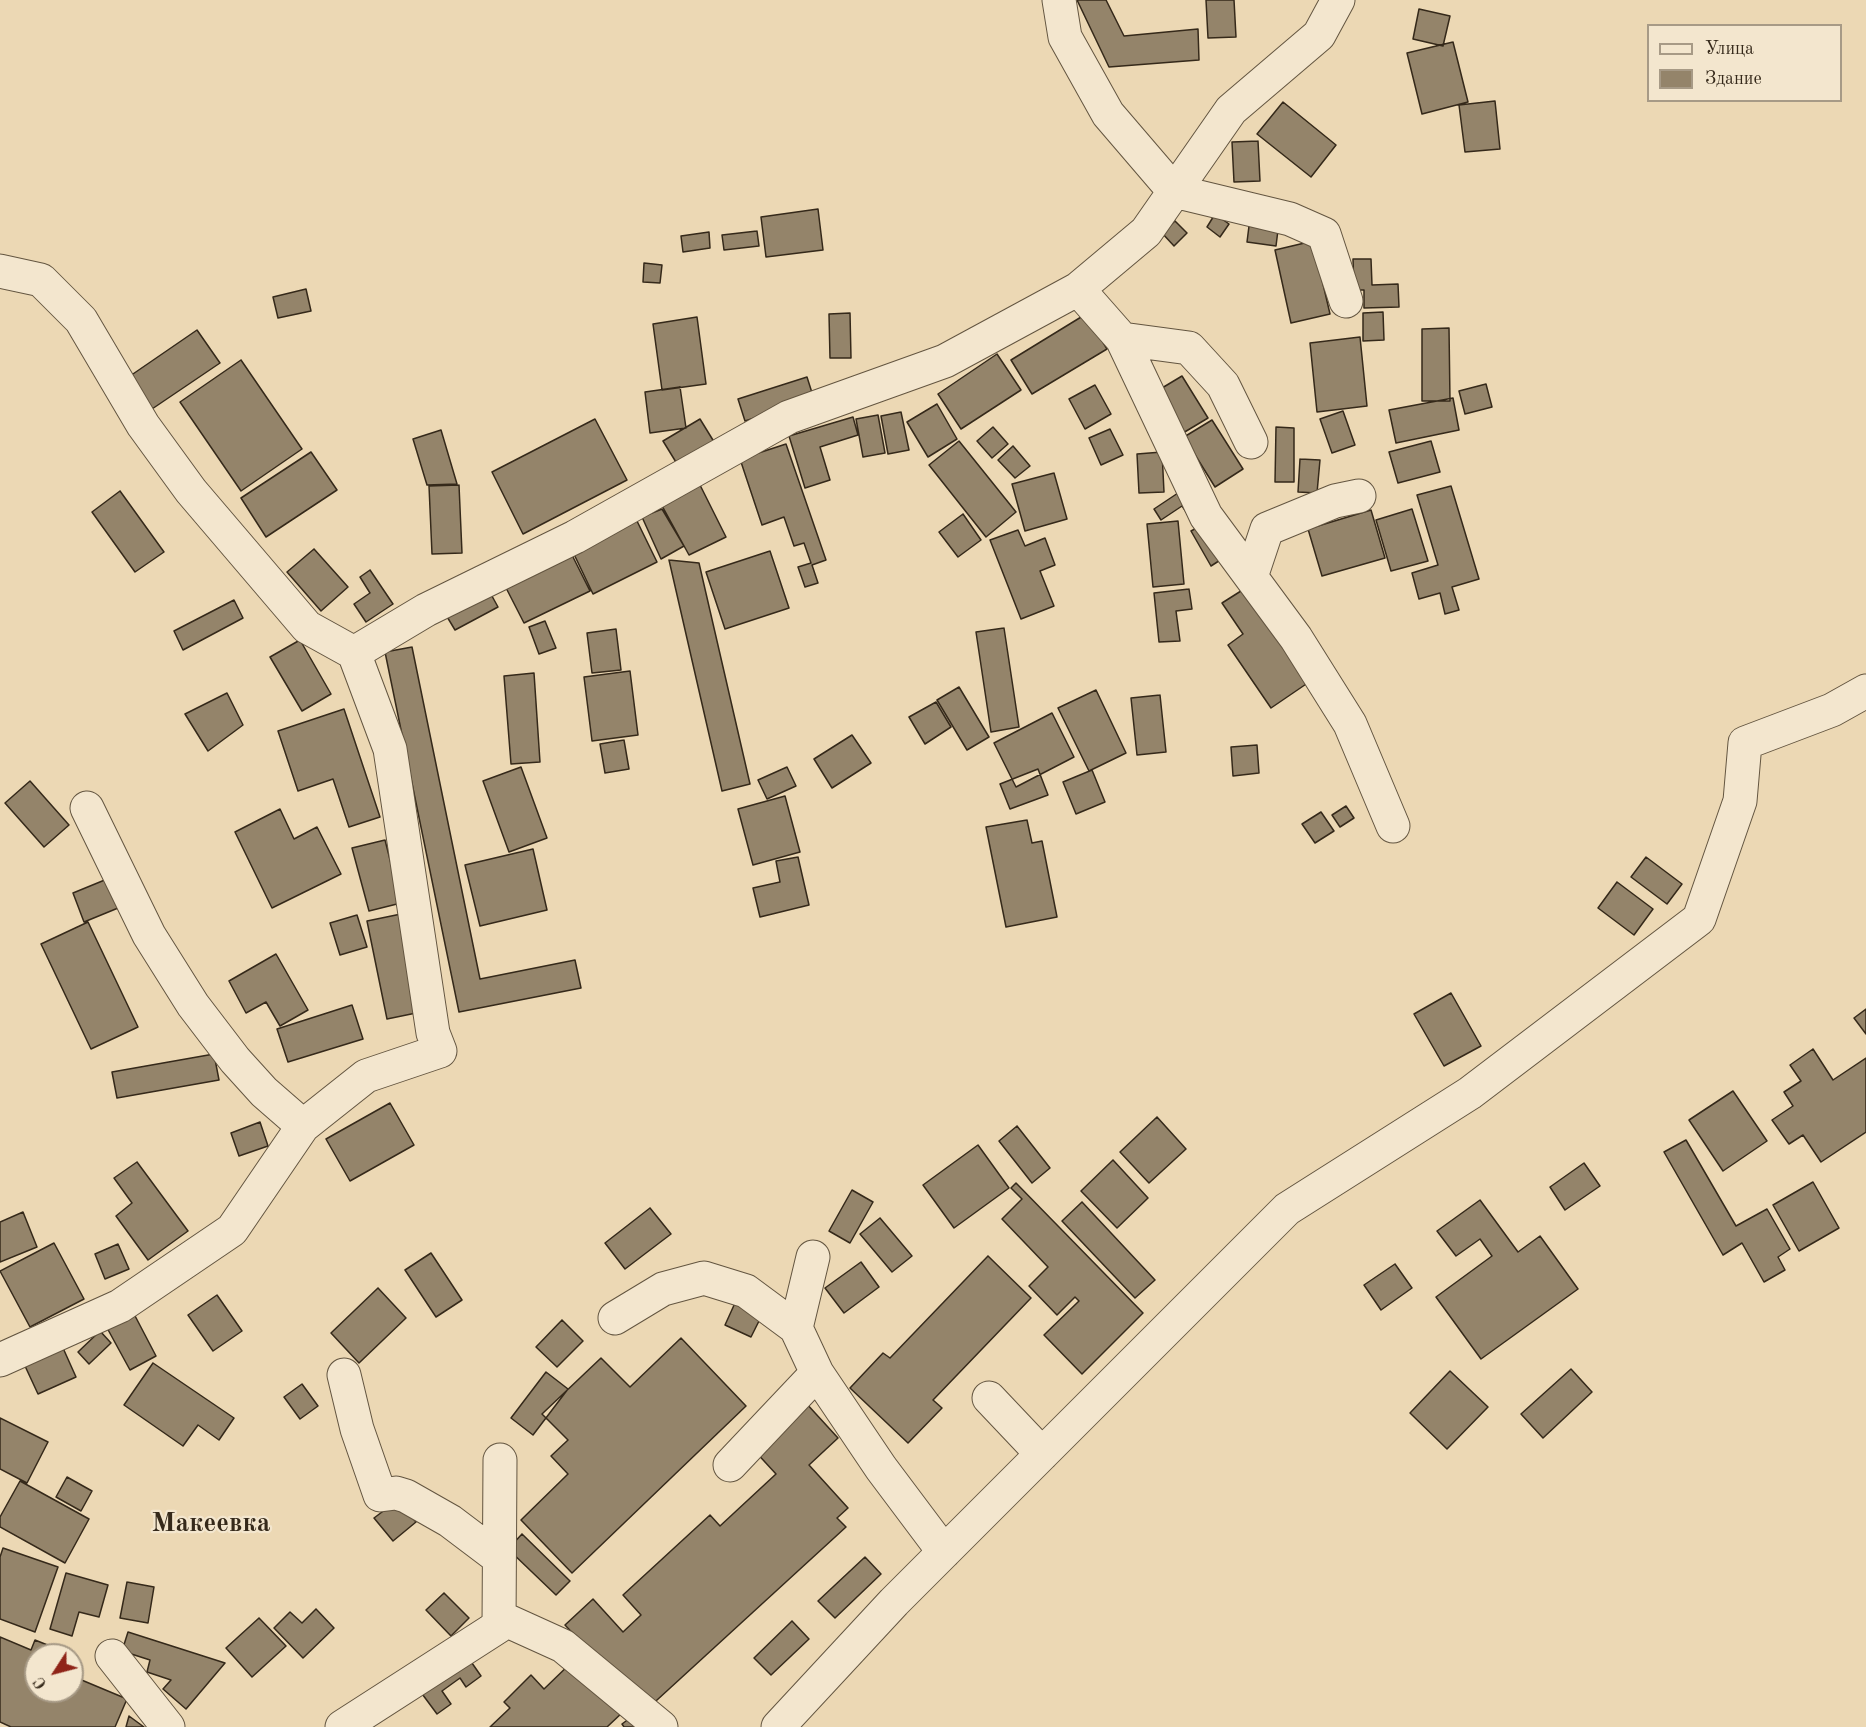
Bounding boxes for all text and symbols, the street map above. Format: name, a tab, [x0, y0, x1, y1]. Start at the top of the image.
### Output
legend	[1647, 24, 1842, 102]
text: Улица	[1705, 40, 1754, 58]
text: Здание	[1705, 70, 1762, 88]
district label: Макеевка	[152, 1508, 270, 1540]
north arrow	[24, 1643, 84, 1703]
text: С	[31, 1673, 51, 1691]

